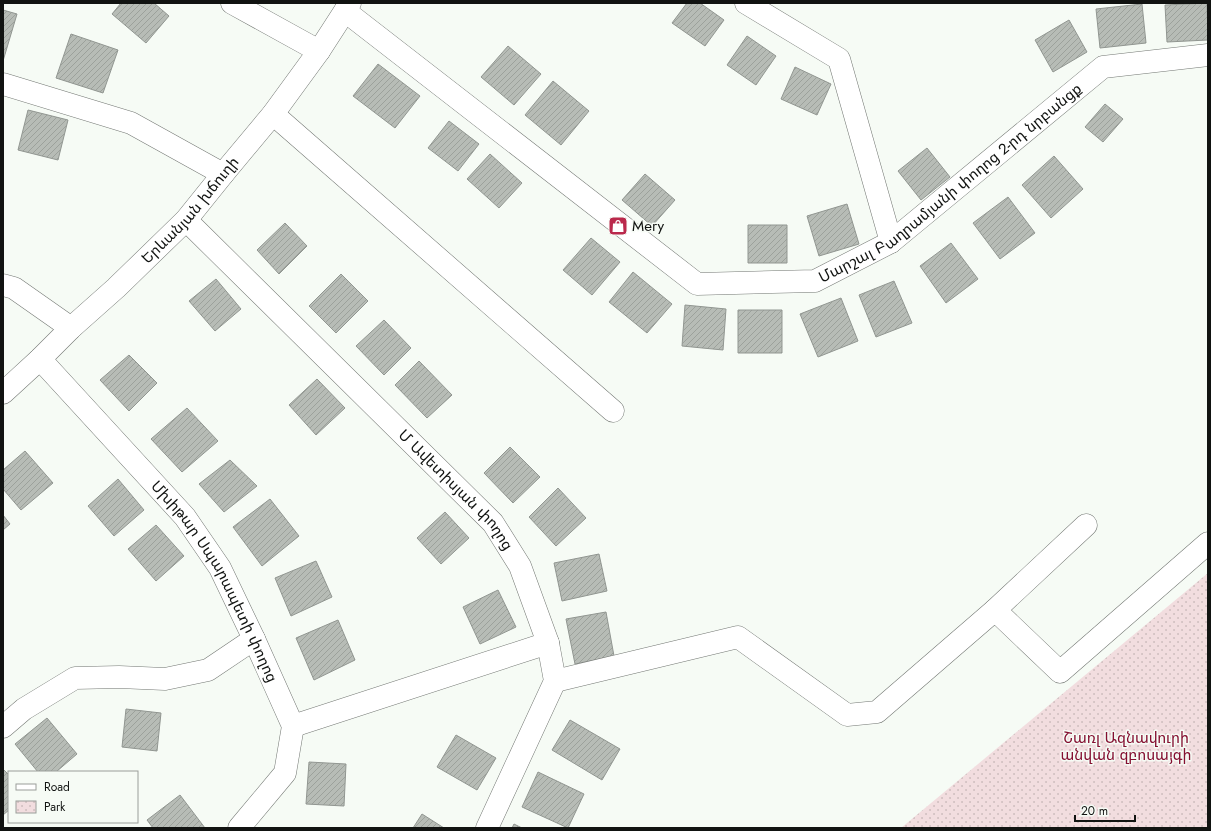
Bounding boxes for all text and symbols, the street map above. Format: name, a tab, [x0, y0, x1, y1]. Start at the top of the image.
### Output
street label: Մարշալ Բաղրամյանի փողոց 2-րդ նրբանցք	[815, 78, 1086, 288]
street label: Երևանյան խճուղի	[136, 152, 244, 269]
shop icon: Mery	[607, 215, 629, 237]
place label: Mery	[632, 215, 664, 237]
street label: Մ Ավետիսյան փողոց	[393, 424, 519, 555]
street label: Մխիթար Սպարապետի փողոց	[146, 476, 283, 686]
park label: Շառլ Ազնավուրի անվան զբոսայգի	[1061, 727, 1191, 766]
legend	[8, 771, 138, 823]
text: Road	[44, 778, 70, 796]
scale bar	[1075, 797, 1135, 823]
text: Park	[44, 798, 66, 816]
text: 20 m	[1081, 802, 1108, 820]

